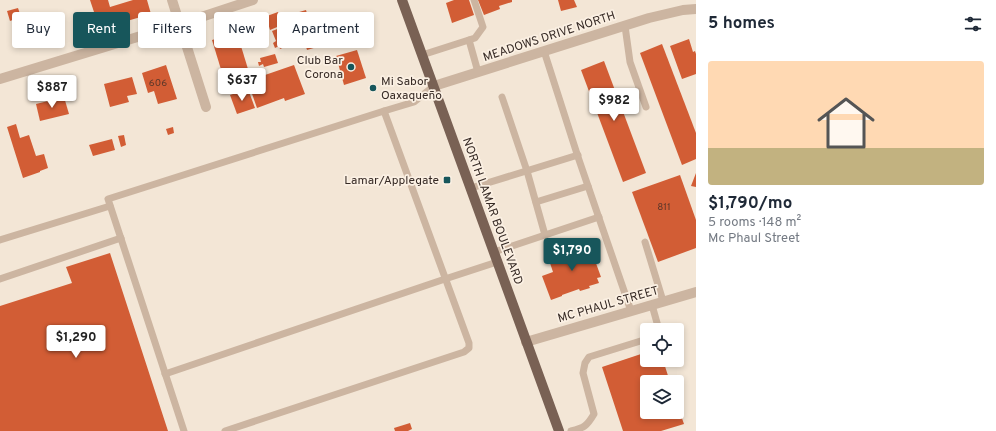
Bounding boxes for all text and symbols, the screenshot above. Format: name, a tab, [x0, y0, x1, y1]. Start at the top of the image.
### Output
street label: MEADOWS DRIVE NORTH	[481, 8, 618, 66]
chip: Buy	[12, 12, 65, 48]
chip: Rent	[73, 12, 130, 48]
chip: Filters	[138, 12, 206, 48]
chip: New	[214, 12, 269, 48]
chip: Apartment	[277, 12, 374, 48]
text: 5 homes	[708, 13, 775, 35]
icon: filters	[962, 13, 984, 35]
place label: Club Bar Corona	[297, 53, 343, 83]
marker: Club Bar Corona	[346, 62, 356, 72]
pin: $637	[218, 68, 266, 102]
text: $637	[227, 73, 257, 89]
place label: Mi Sabor Oaxaqueño	[381, 74, 442, 104]
pin: $887	[28, 75, 76, 109]
house number: 606	[149, 77, 167, 90]
text: $887	[37, 80, 67, 96]
marker: Mi Sabor Oaxaqueño	[368, 83, 378, 93]
icon: home	[810, 87, 882, 159]
pin: $982	[590, 88, 638, 122]
text: $982	[598, 93, 630, 109]
street label: NORTH LAMAR BOULEVARD	[458, 136, 526, 287]
place label: Lamar/Applegate	[344, 173, 439, 189]
marker: Lamar/Applegate	[442, 175, 452, 185]
text: $1,790/mo	[708, 193, 792, 215]
house number: 811	[657, 201, 671, 214]
text: 5 rooms · 148 m²	[708, 215, 801, 231]
text: Mc Phaul Street	[708, 231, 800, 247]
pin: $1,790	[539, 238, 605, 272]
text: $1,790	[553, 243, 591, 259]
street label: MC PHAUL STREET	[556, 283, 661, 327]
map controls	[640, 323, 684, 419]
button: locate	[640, 323, 684, 367]
pin: $1,290	[43, 325, 109, 359]
text: $1,290	[56, 330, 96, 346]
button: layers	[640, 375, 684, 419]

